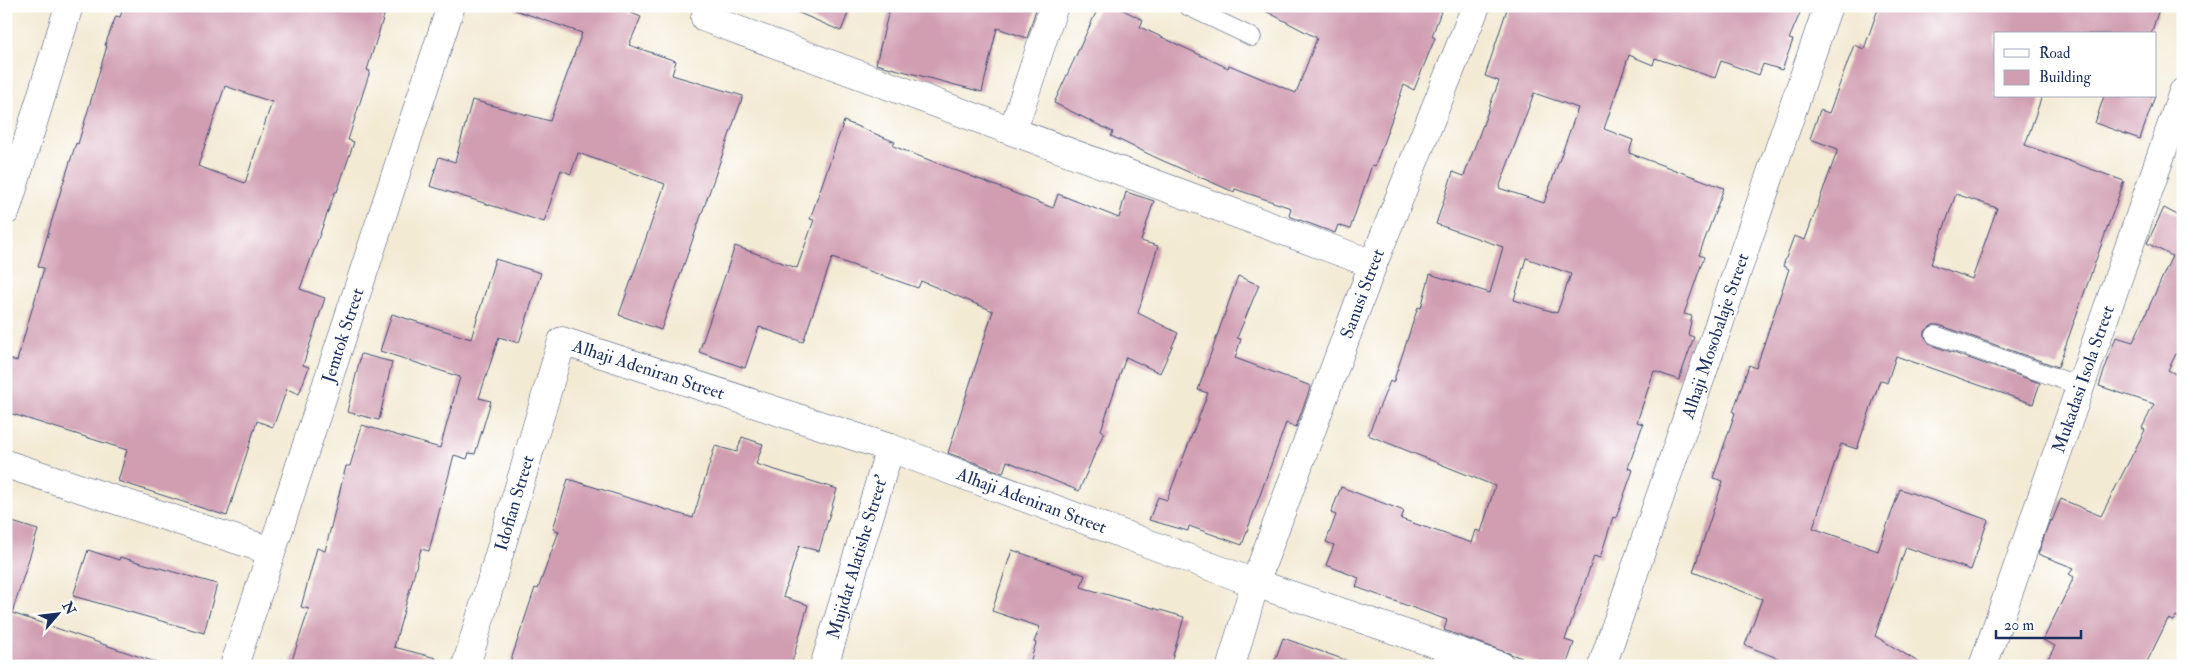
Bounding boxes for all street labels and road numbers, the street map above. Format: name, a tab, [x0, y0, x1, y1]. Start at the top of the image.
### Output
street label: Sanusi Street	[1335, 245, 1389, 342]
street label: Alhaji Mosobalaje Street	[1676, 250, 1754, 423]
street label: Jemtok Street	[316, 285, 369, 387]
street label: Mukadasi Isola Street	[2047, 302, 2119, 456]
street label: Alhaji Adeniran Street	[569, 333, 728, 405]
street label: Idofian Street	[489, 452, 539, 553]
street label: Alhaji Adeniran Street	[953, 462, 1110, 539]
street label: Mujidat Alatishe Street'	[821, 472, 893, 642]

